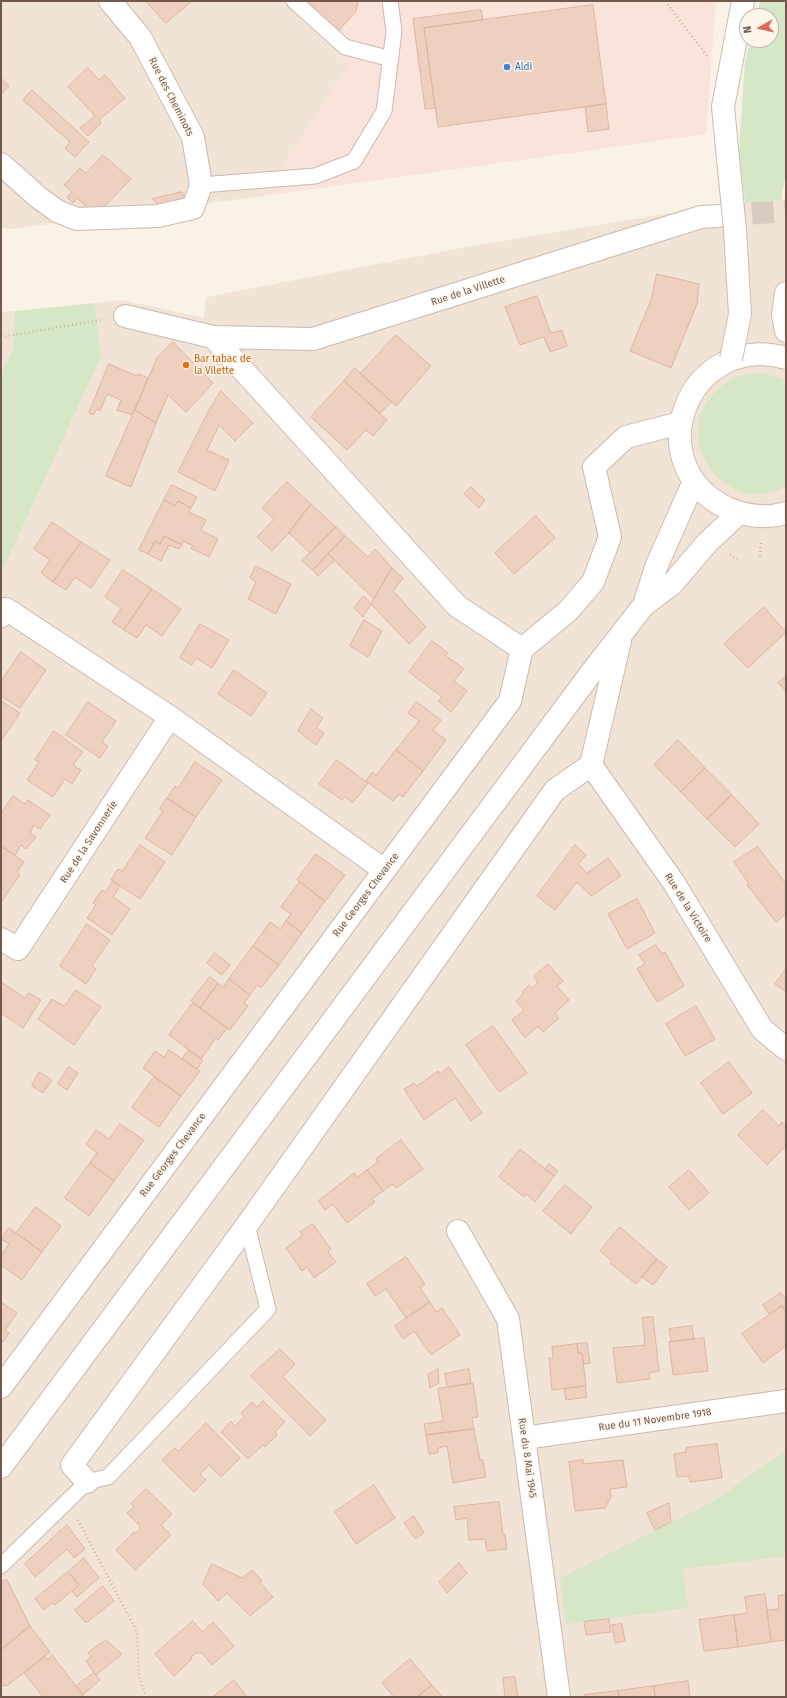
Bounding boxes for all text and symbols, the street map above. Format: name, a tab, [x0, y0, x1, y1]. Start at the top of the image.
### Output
north arrow	[739, 8, 779, 48]
text: N	[741, 25, 755, 34]
street label: Rue des Cheminots	[146, 56, 196, 138]
place label: Aldi	[515, 61, 532, 73]
marker: Aldi	[502, 62, 512, 72]
street label: Rue de la Villette	[429, 273, 507, 309]
place label: Bar tabac de la Vilette	[194, 353, 251, 376]
marker: Bar tabac de la Vilette	[181, 360, 191, 370]
street label: Rue de la Savonnerie	[58, 799, 120, 885]
street label: Rue Georges Chevance	[331, 851, 401, 939]
street label: Rue de la Victoire	[662, 871, 714, 945]
street label: Rue Georges Chevance	[138, 1111, 208, 1199]
street label: Rue du 11 Novembre 1918	[598, 1406, 712, 1434]
street label: Rue du 8 Mai 1945	[515, 1417, 539, 1499]

